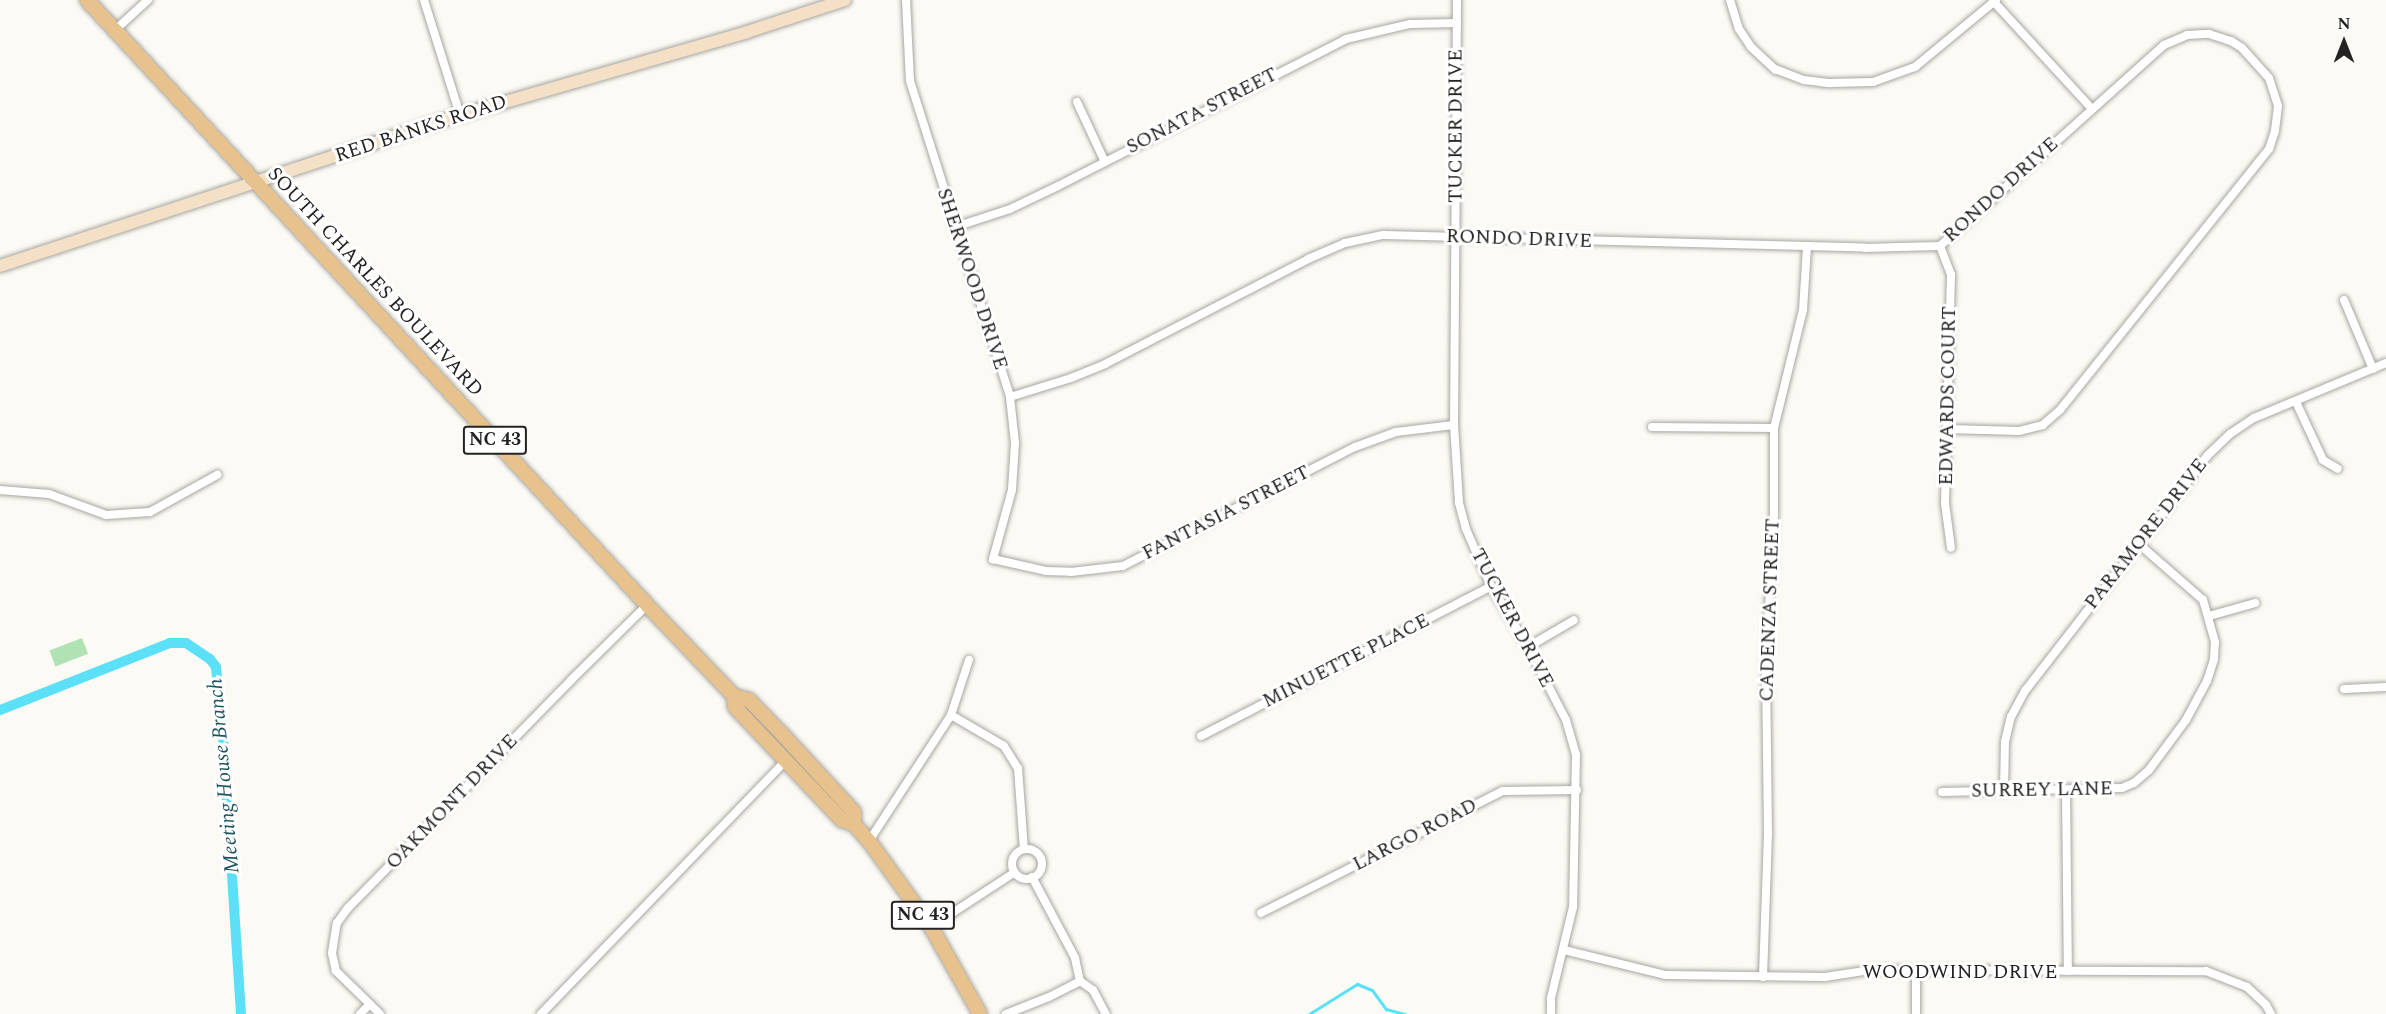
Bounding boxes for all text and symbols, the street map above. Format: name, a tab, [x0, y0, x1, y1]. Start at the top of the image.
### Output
north arrow	[2314, 12, 2374, 72]
text: N	[2337, 12, 2351, 36]
street label: TUCKER DRIVE	[1444, 49, 1468, 203]
street label: SONATA STREET	[1122, 63, 1282, 159]
street label: RED BANKS ROAD	[332, 90, 510, 168]
street label: RONDO DRIVE	[1939, 132, 2063, 248]
street label: SOUTH CHARLES BOULEVARD	[262, 162, 488, 402]
street label: SHERWOOD DRIVE	[931, 185, 1013, 373]
street label: RONDO DRIVE	[1445, 224, 1593, 254]
street label: EDWARDS COURT	[1934, 306, 1962, 486]
road number: NC 43	[462, 425, 528, 455]
street label: PARAMORE DRIVE	[2080, 454, 2212, 614]
street label: FANTASIA STREET	[1138, 460, 1314, 566]
street label: CADENZA STREET	[1755, 518, 1785, 702]
street label: TUCKER DRIVE	[1465, 544, 1559, 692]
street label: MINUETTE PLACE	[1259, 609, 1433, 713]
water label: Meeting House Branch	[203, 677, 245, 875]
street label: OAKMONT DRIVE	[381, 729, 523, 875]
street label: SURREY LANE	[1971, 777, 2113, 803]
street label: LARGO ROAD	[1349, 793, 1481, 877]
road number: NC 43	[890, 900, 956, 930]
street label: WOODWIND DRIVE	[1863, 960, 2057, 984]

